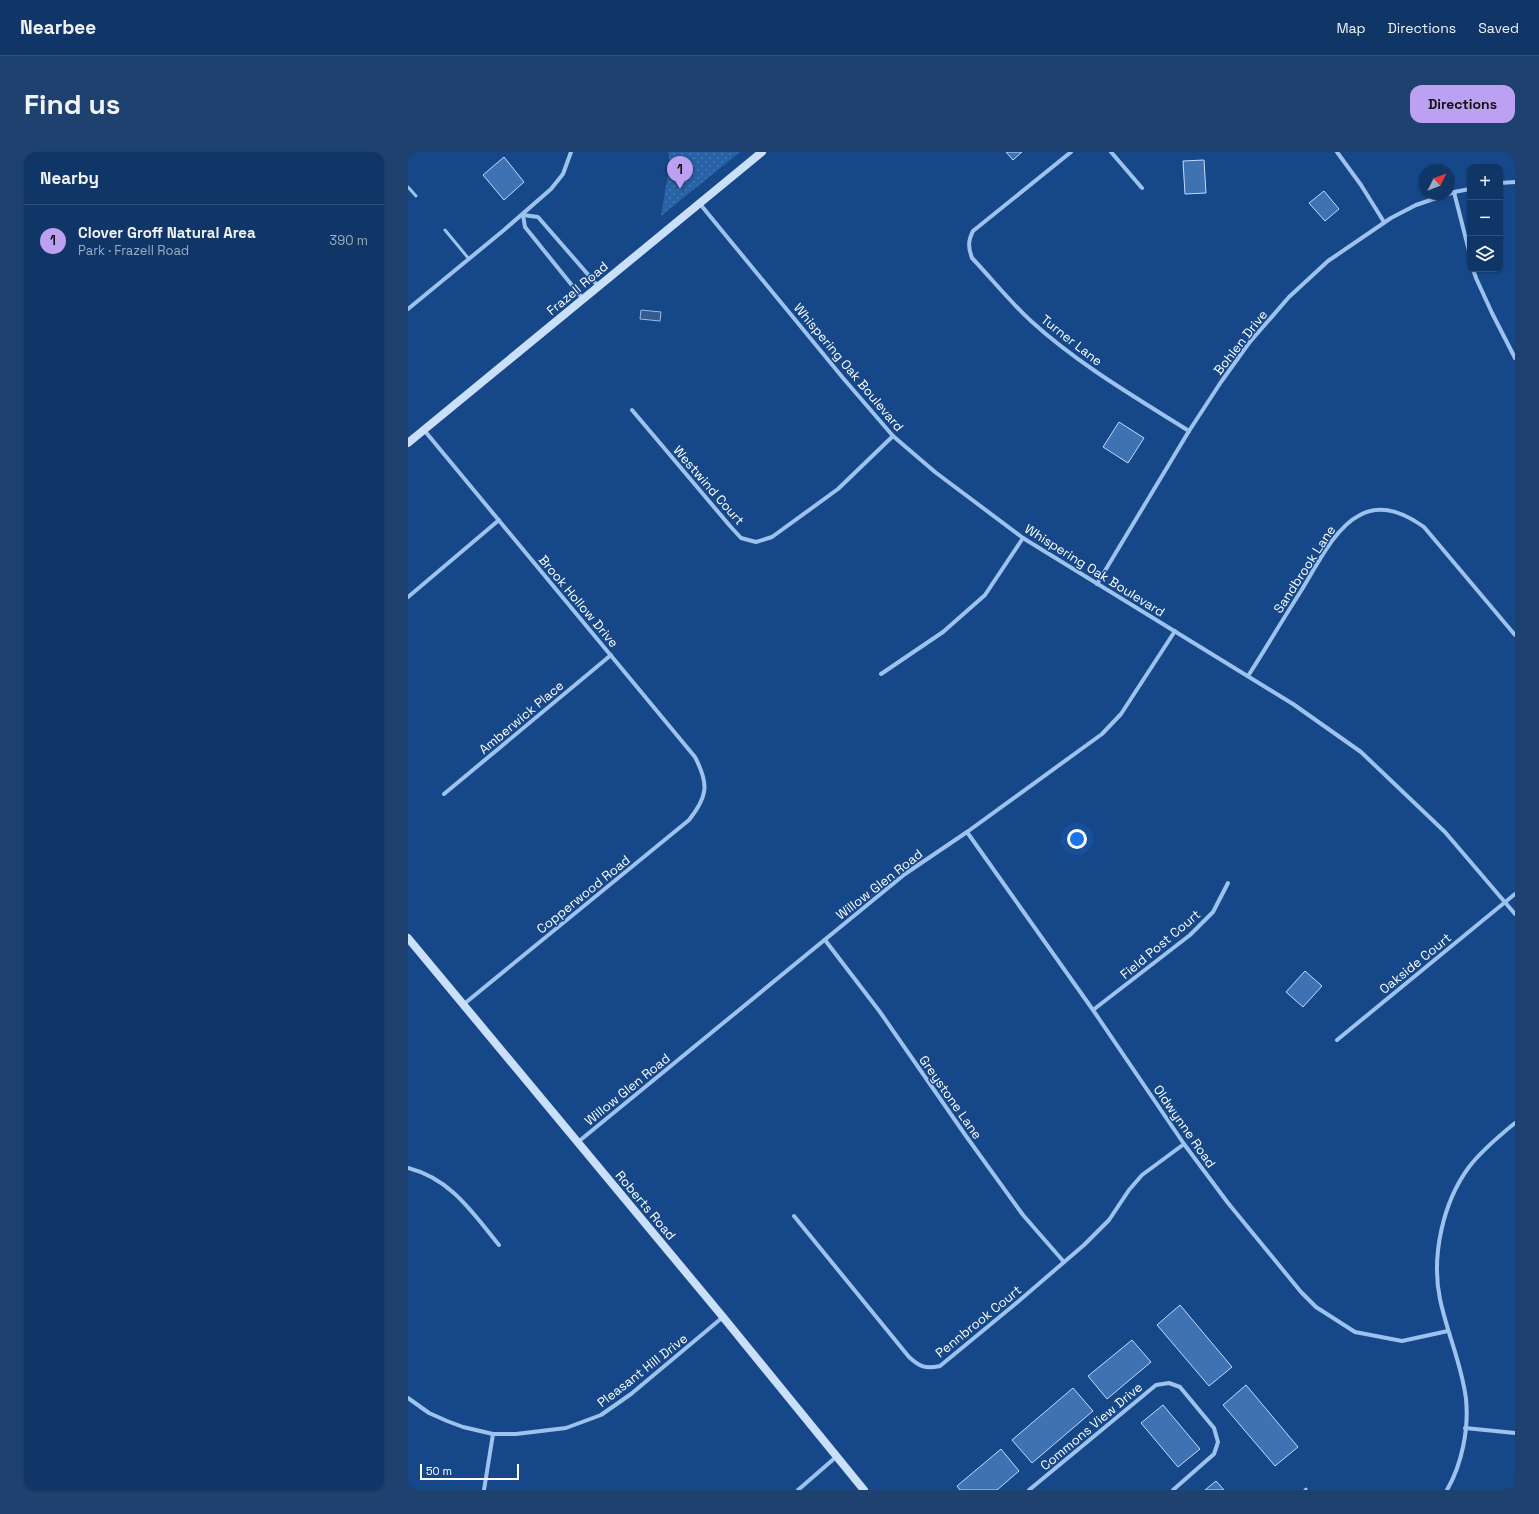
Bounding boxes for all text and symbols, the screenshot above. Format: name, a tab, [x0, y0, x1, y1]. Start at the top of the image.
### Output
text: Nearbee	[20, 15, 96, 40]
text: Map	[1336, 19, 1366, 37]
text: Directions	[1388, 19, 1456, 37]
text: Saved	[1478, 19, 1519, 37]
button: Directions	[1410, 85, 1515, 123]
text: Find us	[24, 86, 121, 122]
pin: 1	[667, 156, 693, 189]
north arrow	[1419, 164, 1455, 200]
map controls	[1467, 164, 1503, 272]
button: +	[1467, 164, 1503, 200]
text: Nearby	[40, 167, 99, 189]
button: −	[1467, 200, 1503, 236]
text: Clover Groff Natural Area	[78, 223, 256, 242]
text: 1	[50, 232, 56, 249]
text: 390 m	[329, 232, 368, 249]
button: layers	[1467, 236, 1503, 272]
text: Park · Frazell Road	[78, 242, 189, 259]
street label: Frazell Road	[543, 258, 612, 319]
street label: Whispering Oak Boulevard	[790, 300, 907, 435]
street label: Bohlen Drive	[1210, 306, 1271, 378]
street label: Turner Lane	[1037, 311, 1106, 370]
street label: Westwind Court	[669, 442, 748, 529]
street label: Whispering Oak Boulevard	[1021, 520, 1168, 621]
street label: Sandbrook Lane	[1270, 522, 1339, 616]
street label: Brook Hollow Drive	[535, 552, 622, 651]
street label: Amberwick Place	[475, 677, 567, 758]
your location	[1067, 829, 1087, 849]
street label: Willow Glen Road	[833, 845, 926, 924]
street label: Copperwood Road	[533, 851, 634, 937]
street label: Field Post Court	[1117, 906, 1204, 983]
street label: Oakside Court	[1376, 929, 1455, 998]
street label: Willow Glen Road	[581, 1050, 674, 1129]
street label: Greystone Lane	[915, 1052, 986, 1143]
street label: Oldwynne Road	[1150, 1081, 1220, 1171]
street label: Roberts Road	[612, 1167, 680, 1243]
street label: Pennbrook Court	[932, 1281, 1025, 1361]
street label: Pleasant Hill Drive	[594, 1330, 691, 1411]
street label: Commons View Drive	[1037, 1379, 1146, 1474]
scale bar	[420, 1462, 519, 1481]
text: 50 m	[426, 1464, 452, 1478]

